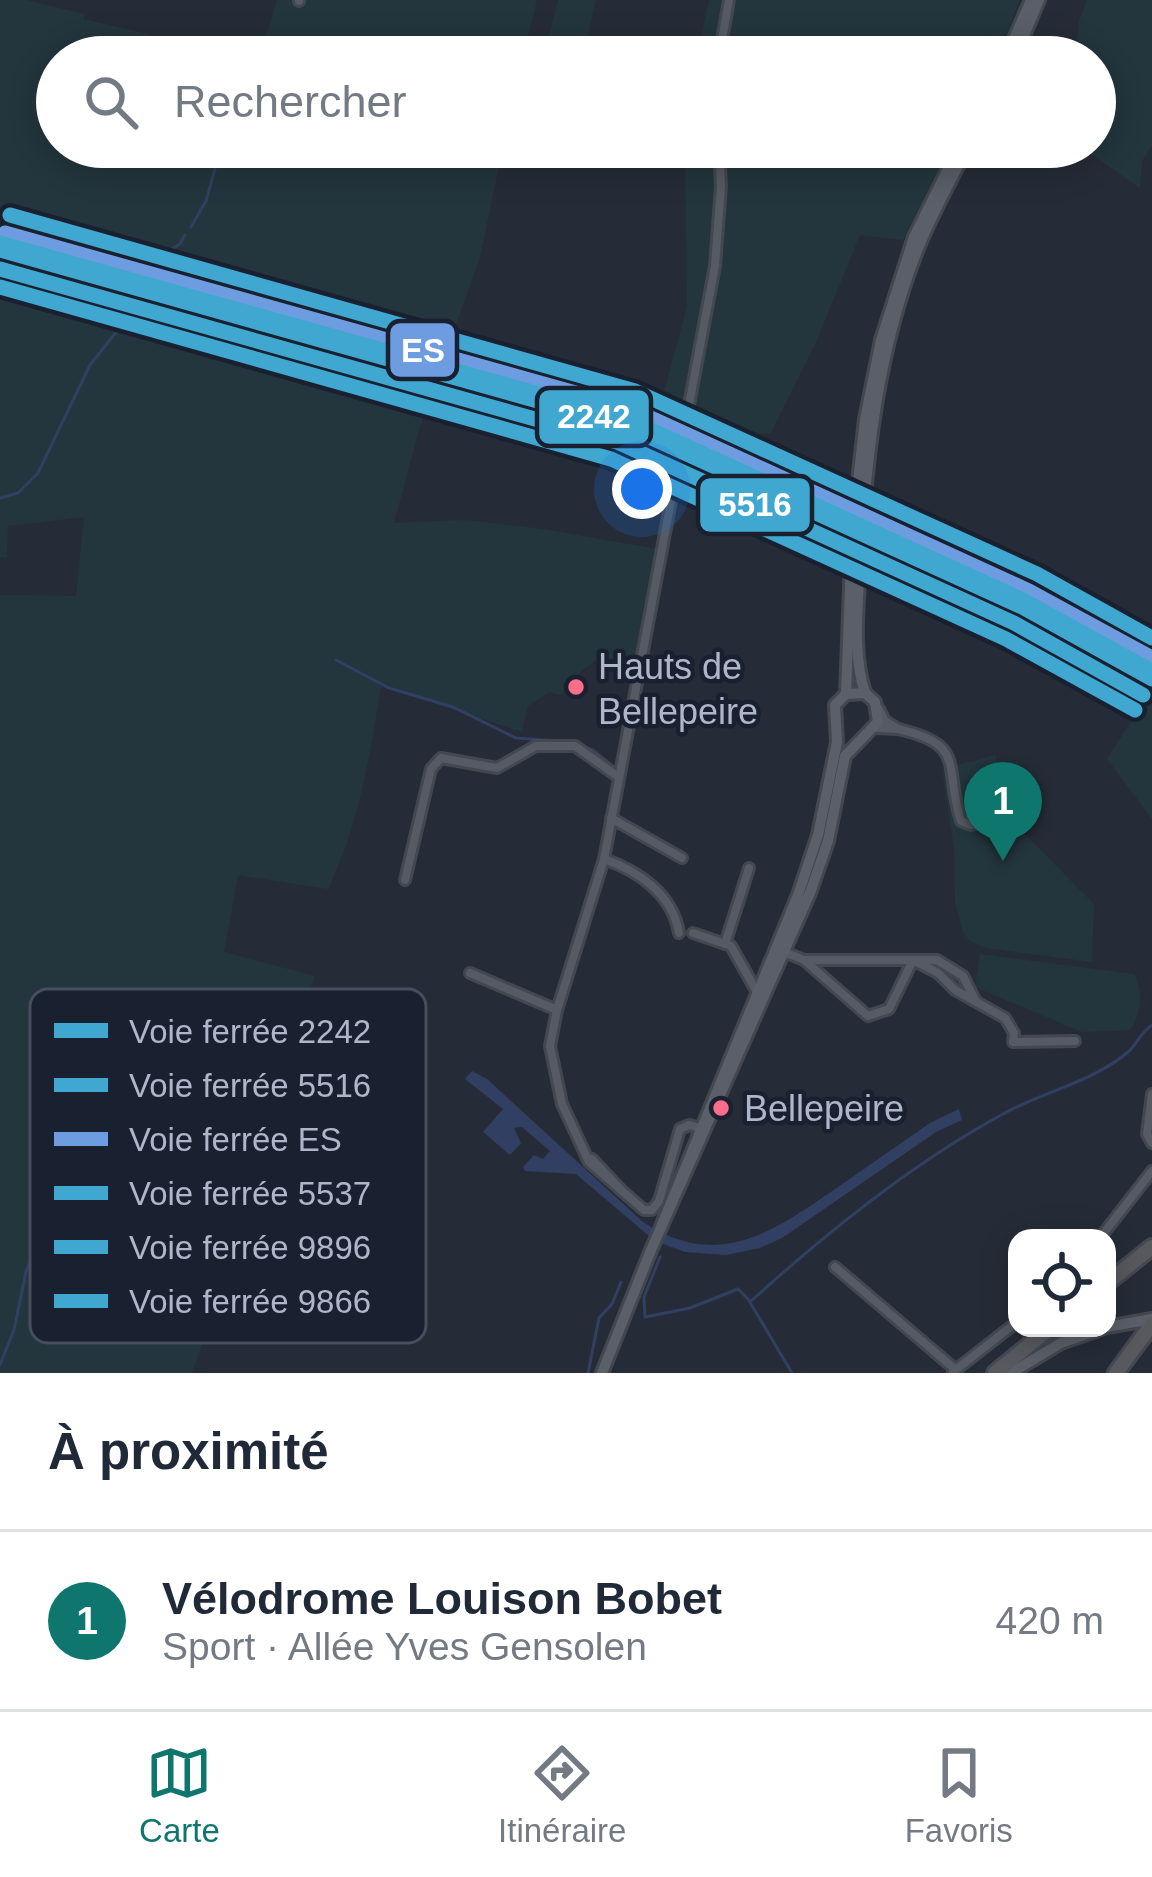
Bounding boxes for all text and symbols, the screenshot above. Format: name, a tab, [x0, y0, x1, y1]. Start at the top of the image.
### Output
search box	[36, 36, 1116, 168]
icon: search	[78, 69, 144, 135]
text: Rechercher	[174, 76, 407, 127]
line badge: ES	[388, 321, 457, 379]
text: ES	[401, 332, 445, 369]
line badge: 2242	[537, 388, 651, 446]
text: 2242	[557, 398, 631, 435]
your location	[612, 459, 672, 519]
line badge: 5516	[698, 476, 812, 534]
text: 5516	[718, 486, 792, 523]
place label: Hauts de Bellepeire	[598, 646, 758, 732]
marker: Hauts de Bellepeire	[565, 676, 587, 698]
pin: 1	[964, 762, 1042, 861]
legend	[30, 989, 426, 1343]
text: Voie ferrée 2242	[129, 1013, 371, 1050]
text: Voie ferrée 5516	[129, 1067, 371, 1104]
place label: Bellepeire	[744, 1088, 904, 1129]
marker: Bellepeire	[710, 1097, 732, 1119]
text: Voie ferrée ES	[129, 1121, 342, 1158]
text: Voie ferrée 5537	[129, 1175, 371, 1212]
text: Voie ferrée 9896	[129, 1229, 371, 1266]
map controls	[1008, 1229, 1116, 1337]
button: locate	[1008, 1229, 1116, 1337]
text: Voie ferrée 9866	[129, 1283, 371, 1320]
text: À proximité	[48, 1423, 329, 1480]
text: Vélodrome Louison Bobet	[162, 1573, 722, 1624]
text: 1	[76, 1599, 98, 1642]
text: 420 m	[996, 1599, 1104, 1642]
text: Sport · Allée Yves Gensolen	[162, 1625, 647, 1668]
tab: Carte	[139, 1740, 220, 1850]
tab: Itinéraire	[498, 1740, 626, 1850]
tab: Favoris	[905, 1740, 1013, 1850]

